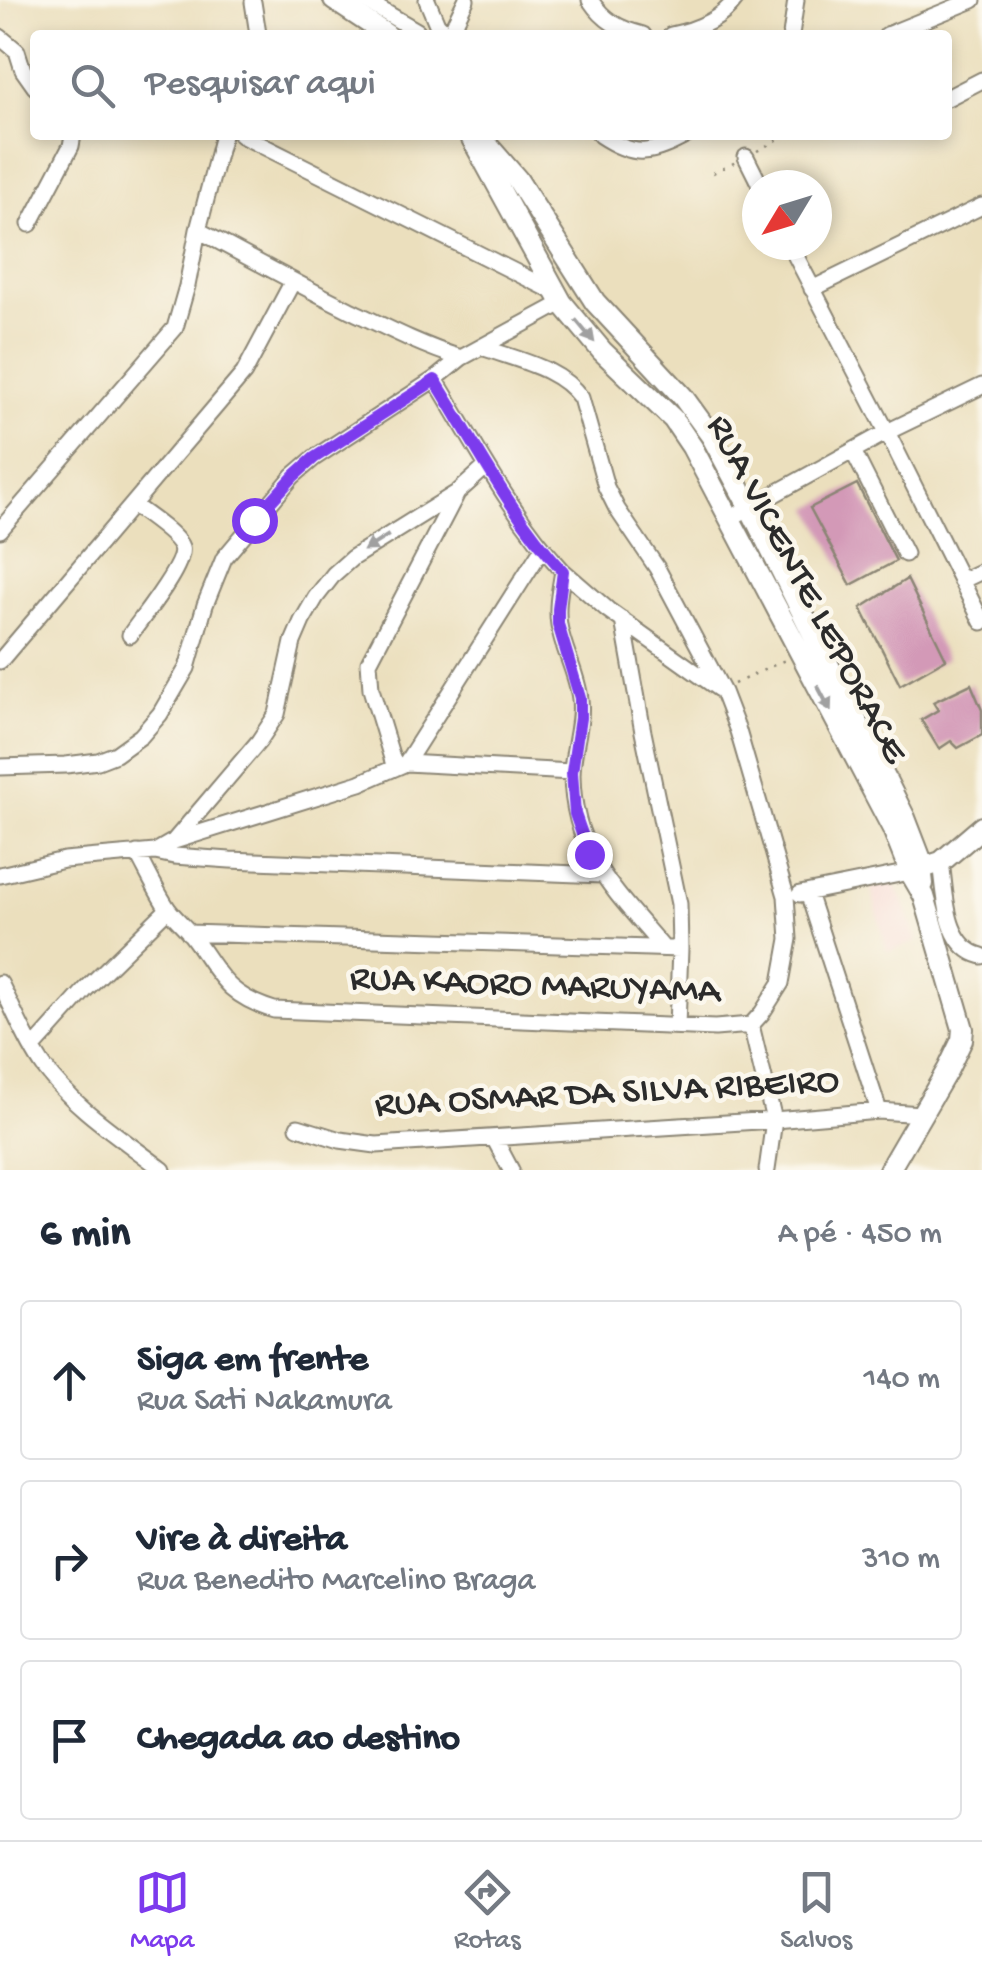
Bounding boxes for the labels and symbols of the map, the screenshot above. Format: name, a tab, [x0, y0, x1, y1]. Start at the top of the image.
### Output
north arrow	[742, 170, 832, 260]
one-way arrow	[574, 319, 595, 344]
street label: RUA VICENTE LEPORACE	[695, 408, 916, 773]
route start	[232, 498, 278, 544]
one-way arrow	[362, 534, 390, 552]
one-way arrow	[815, 683, 832, 712]
route end	[567, 832, 613, 878]
street label: RUA KAORO MARUYAMA	[349, 959, 724, 1016]
street label: RUA OSMAR DA SILVA RIBEIRO	[374, 1061, 840, 1129]

